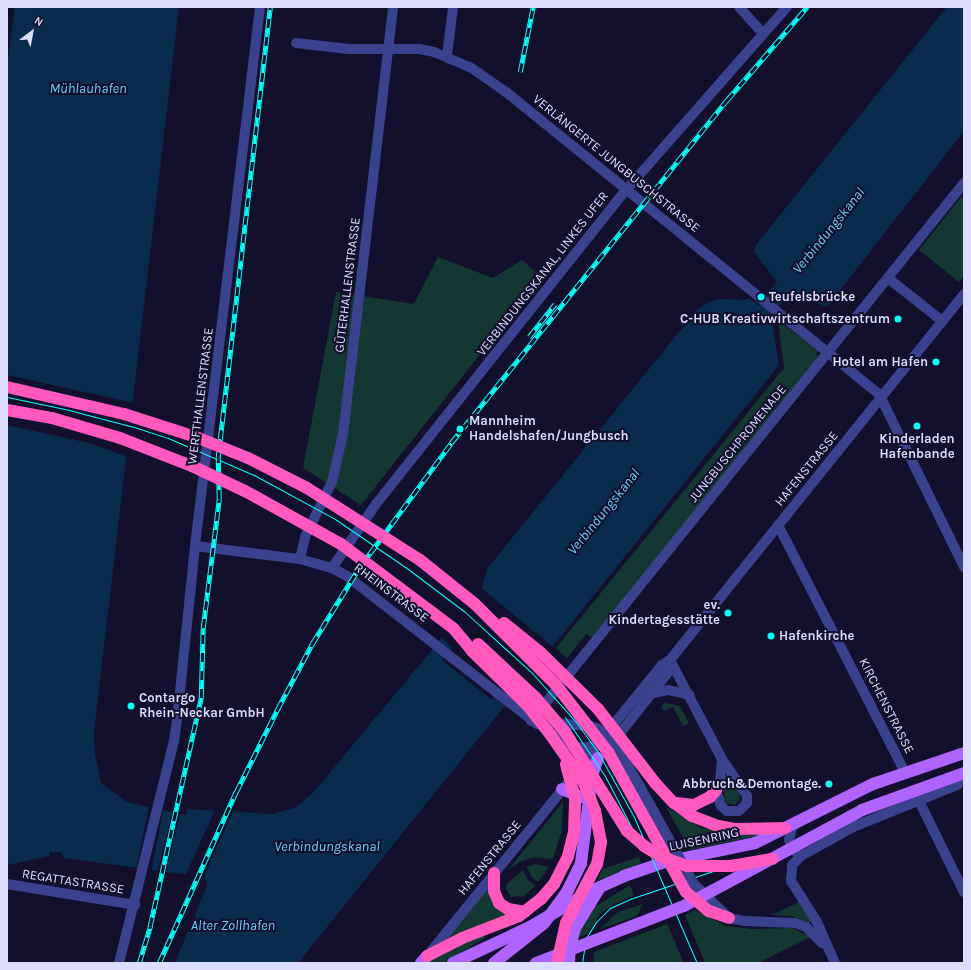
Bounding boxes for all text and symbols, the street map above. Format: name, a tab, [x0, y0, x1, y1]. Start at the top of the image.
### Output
north arrow	[12, 12, 52, 52]
text: N	[32, 14, 45, 29]
water label: Mühlauhafen	[49, 81, 127, 97]
street label: VERLÄNGERTE JUNGBUSCHSTRASSE	[529, 92, 703, 236]
water label: Verbindungskanal	[789, 185, 869, 277]
street label: VERBINDUNGSKANAL, LINKES UFER	[474, 189, 612, 359]
street label: GÜTERHALLENSTRASSE	[332, 217, 364, 353]
place label: Teufelsbrücke	[769, 289, 855, 305]
marker: Teufelsbrücke	[756, 292, 766, 302]
place label: C-HUB Kreativwirtschaftszentrum	[680, 311, 890, 327]
marker: C-HUB Kreativwirtschaftszentrum	[893, 314, 903, 324]
street label: WERFTHALLENSTRASSE	[185, 327, 217, 465]
place label: Hotel am Hafen	[832, 354, 928, 370]
marker: Hotel am Hafen	[931, 357, 941, 367]
street label: JUNGBUSCHPROMENADE	[686, 382, 790, 506]
place label: Mannheim Handelshafen/Jungbusch	[469, 414, 629, 445]
marker: Kinderladen Hafenbande	[912, 421, 922, 431]
marker: Mannheim Handelshafen/Jungbusch	[454, 423, 466, 435]
street label: HAFENSTRASSE	[772, 428, 842, 510]
place label: Kinderladen Hafenbande	[879, 432, 955, 463]
water label: Verbindungskanal	[564, 466, 644, 558]
street label: RHEINSTRASSE	[351, 560, 431, 626]
place label: ev. Kindertagesstätte	[608, 598, 720, 629]
marker: ev. Kindertagesstätte	[723, 608, 733, 618]
place label: Hafenkirche	[779, 628, 854, 644]
marker: Hafenkirche	[766, 631, 776, 641]
street label: KIRCHENSTRASSE	[855, 656, 917, 756]
place label: Contargo Rhein-Neckar GmbH	[139, 691, 265, 722]
marker: Contargo Rhein-Neckar GmbH	[126, 701, 136, 711]
place label: Abbruch&Demontage.	[683, 776, 821, 792]
marker: Abbruch&Demontage.	[824, 779, 834, 789]
street label: HAFENSTRASSE	[455, 817, 525, 899]
street label: LUISENRING	[668, 825, 740, 855]
water label: Verbindungskanal	[274, 839, 380, 855]
street label: REGATTASTRASSE	[21, 866, 125, 898]
water label: Alter Zollhafen	[191, 918, 275, 934]

